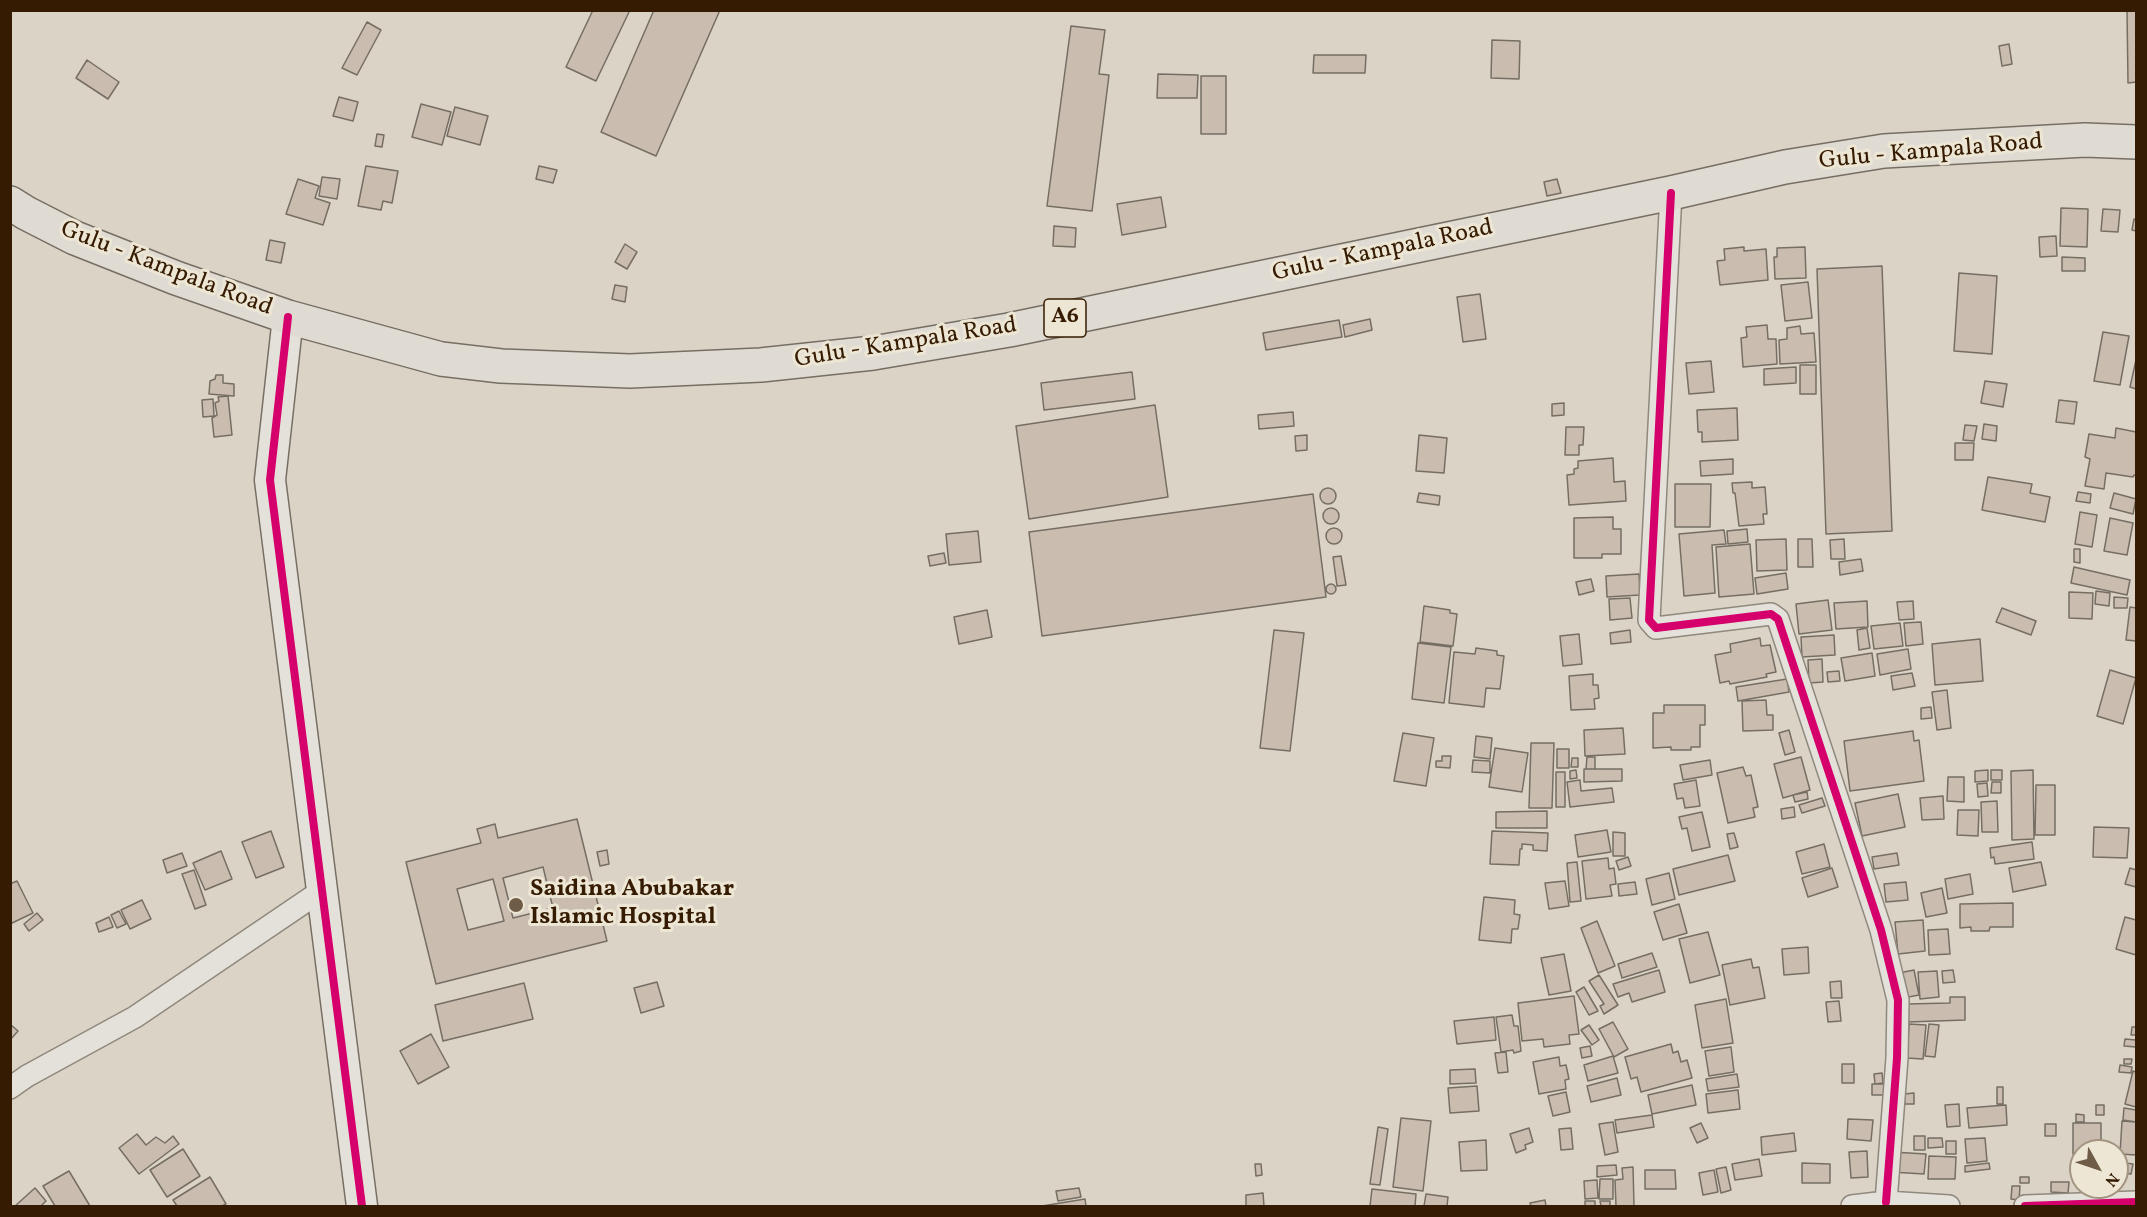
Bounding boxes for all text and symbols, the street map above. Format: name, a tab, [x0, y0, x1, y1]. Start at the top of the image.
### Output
street label: Gulu - Kampala Road	[1818, 129, 2044, 177]
street label: Gulu - Kampala Road	[1270, 215, 1496, 289]
street label: Gulu - Kampala Road	[56, 216, 276, 324]
road number: A6	[1044, 299, 1086, 337]
street label: Gulu - Kampala Road	[793, 312, 1019, 376]
place label: Saidina Abubakar Islamic Hospital	[530, 877, 734, 933]
marker: Saidina Abubakar Islamic Hospital	[507, 896, 525, 914]
north arrow	[2069, 1139, 2129, 1199]
text: N	[2099, 1168, 2123, 1191]

